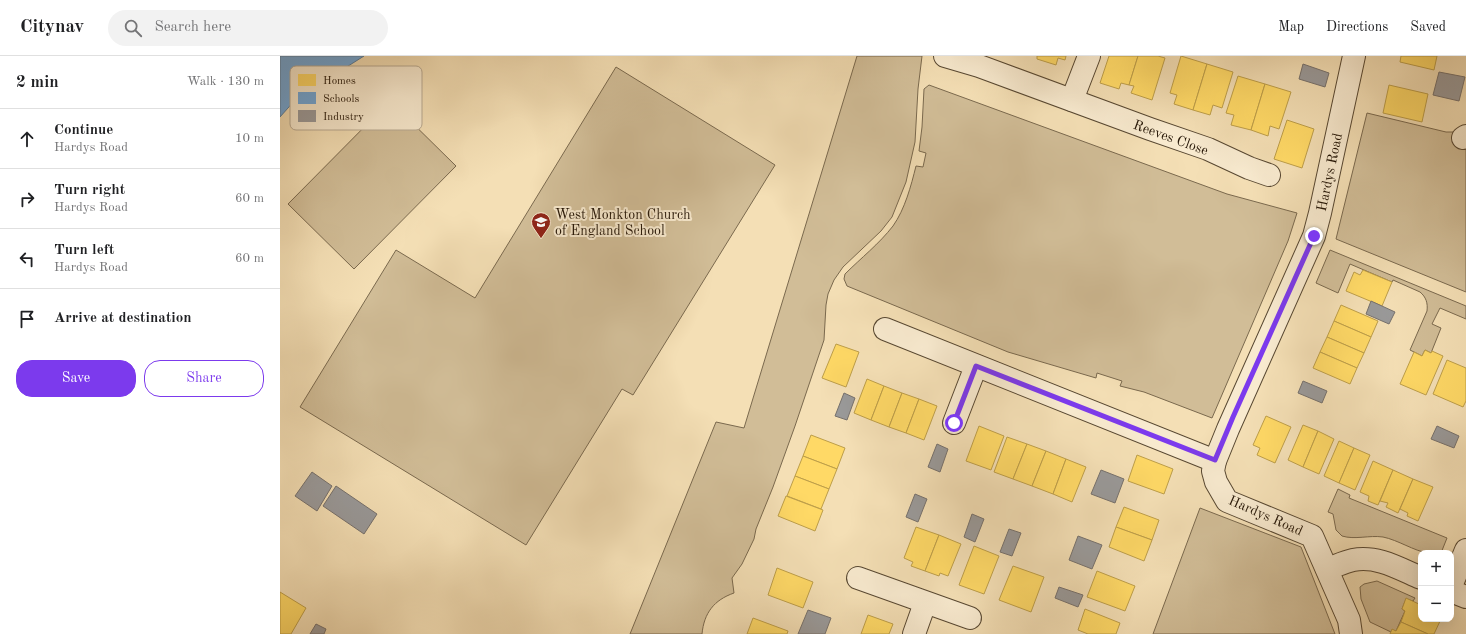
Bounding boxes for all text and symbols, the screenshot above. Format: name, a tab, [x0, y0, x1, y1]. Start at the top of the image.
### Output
search box	[108, 10, 388, 46]
icon: search	[122, 17, 144, 39]
text: Citynav	[20, 18, 84, 37]
text: Search here	[154, 20, 231, 35]
text: Map	[1278, 20, 1304, 34]
text: Directions	[1326, 20, 1388, 34]
text: Saved	[1410, 20, 1446, 34]
legend	[290, 66, 422, 130]
text: 2 min	[16, 74, 59, 91]
text: Walk · 130 m	[187, 75, 264, 88]
text: Homes	[323, 76, 356, 87]
text: Schools	[323, 94, 359, 105]
text: Industry	[323, 112, 364, 123]
street label: Reeves Close	[1131, 118, 1210, 158]
text: Continue	[54, 123, 113, 138]
icon: ahead	[16, 128, 38, 150]
text: 10 m	[235, 132, 264, 145]
street label: Hardys Road	[1315, 132, 1345, 213]
text: Hardys Road	[54, 141, 128, 154]
text: Turn right	[54, 183, 125, 198]
icon: right	[16, 188, 38, 210]
text: 60 m	[235, 192, 264, 205]
text: Hardys Road	[54, 201, 128, 214]
place label: West Monkton Church of England School	[555, 208, 691, 238]
school or university icon: West Monkton Church of England School	[530, 211, 552, 239]
route end	[1305, 227, 1323, 245]
text: Turn left	[54, 243, 114, 258]
icon: left	[16, 248, 38, 270]
text: 60 m	[235, 252, 264, 265]
text: Hardys Road	[54, 261, 128, 274]
icon: arrive	[16, 308, 38, 330]
text: Arrive at destination	[54, 311, 192, 326]
button: Save	[16, 360, 136, 397]
button: Share	[144, 360, 264, 397]
route start	[945, 414, 963, 432]
street label: Hardys Road	[1226, 493, 1305, 538]
map controls	[1418, 550, 1454, 622]
button: +	[1418, 550, 1454, 586]
button: −	[1418, 586, 1454, 622]

